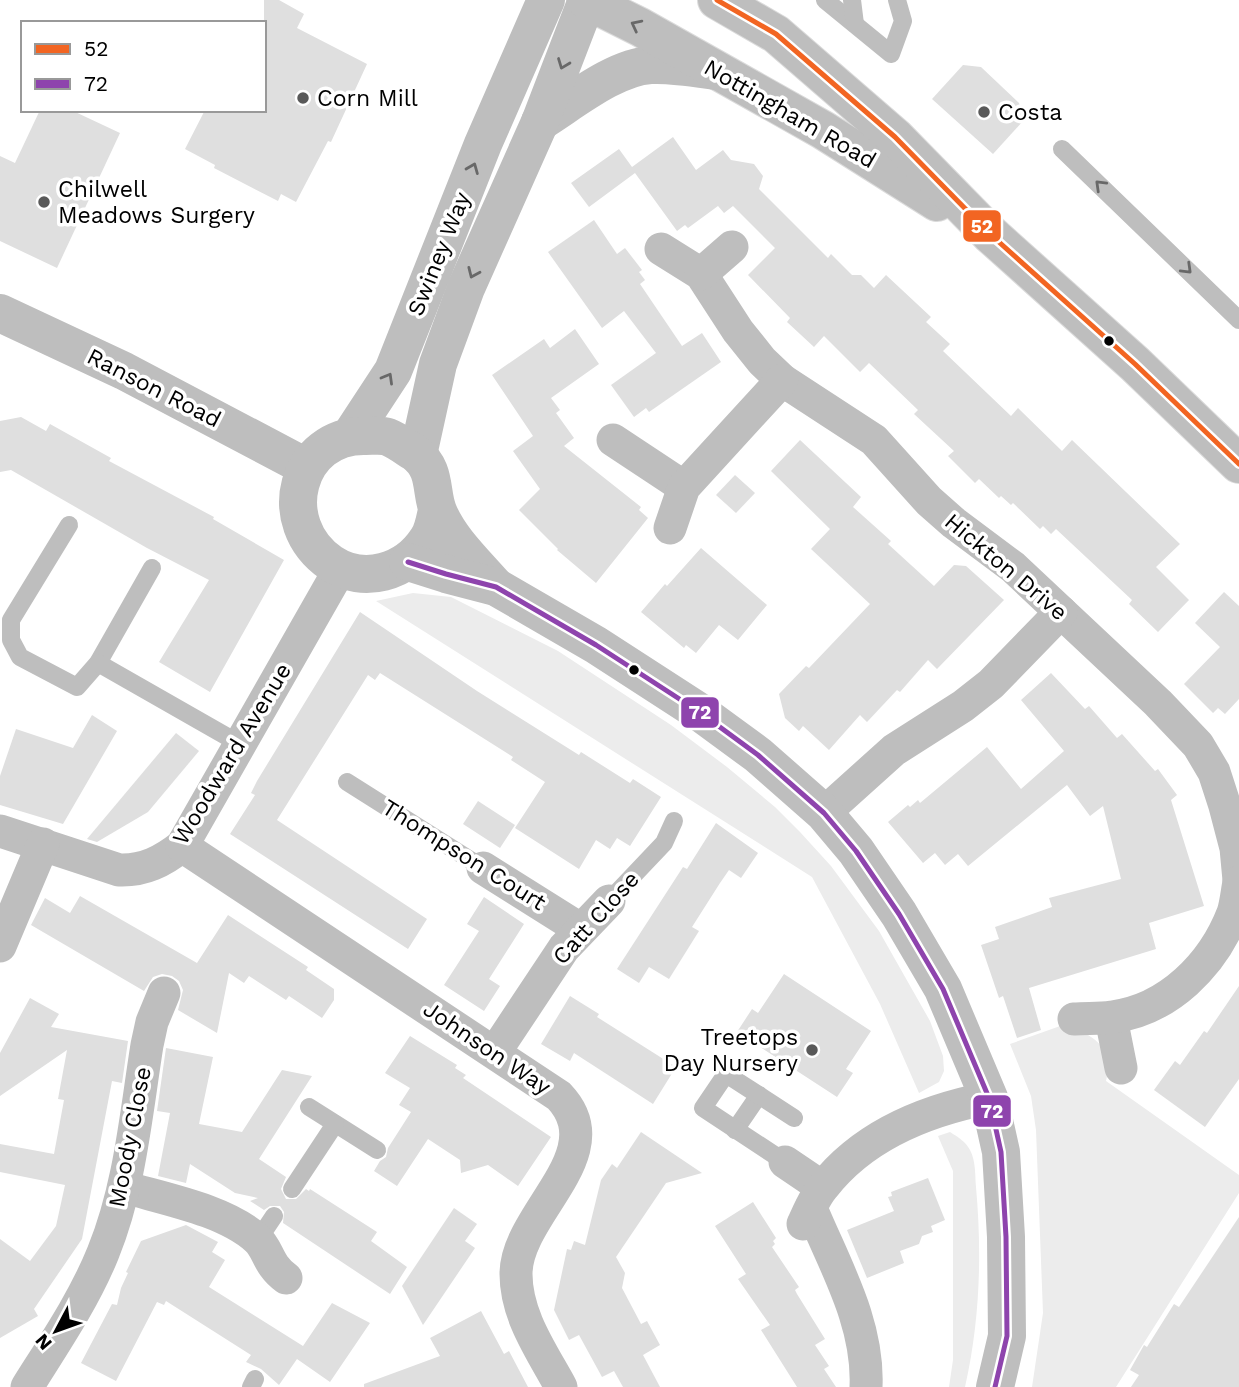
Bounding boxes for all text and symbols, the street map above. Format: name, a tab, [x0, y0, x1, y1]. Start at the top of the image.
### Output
one-way arrow	[631, 20, 643, 33]
legend	[21, 21, 266, 112]
text: 52	[84, 36, 108, 61]
street label: Nottingham Road	[699, 54, 881, 174]
one-way arrow	[557, 57, 571, 69]
text: 72	[84, 71, 108, 96]
place label: Corn Mill	[317, 85, 418, 112]
marker: Corn Mill	[295, 90, 311, 106]
place label: Costa	[998, 99, 1062, 126]
marker: Costa	[976, 104, 992, 120]
one-way arrow	[465, 162, 479, 174]
place label: Chilwell Meadows Surgery	[58, 176, 255, 229]
one-way arrow	[1095, 181, 1108, 193]
street label: Swiney Way	[402, 188, 476, 320]
marker: Chilwell Meadows Surgery	[36, 194, 52, 210]
line badge: 52	[962, 209, 1002, 243]
text: 52	[971, 215, 993, 238]
one-way arrow	[1179, 261, 1191, 273]
one-way arrow	[467, 265, 481, 278]
unlabelled marker	[1102, 334, 1116, 348]
street label: Ranson Road	[83, 343, 225, 433]
one-way arrow	[380, 373, 393, 386]
street label: Hickton Drive	[939, 508, 1073, 626]
street label: Woodward Avenue	[167, 658, 297, 850]
unlabelled marker	[627, 663, 641, 677]
line badge: 72	[680, 696, 720, 729]
text: 72	[689, 701, 711, 724]
street label: Thompson Court	[377, 794, 551, 916]
street label: Catt Close	[547, 866, 645, 970]
street label: Johnson Way	[418, 995, 556, 1101]
place label: Treetops Day Nursery	[663, 1024, 798, 1077]
marker: Treetops Day Nursery	[804, 1042, 820, 1058]
street label: Moody Close	[103, 1064, 157, 1210]
line badge: 72	[972, 1094, 1012, 1128]
text: 72	[981, 1100, 1003, 1123]
north arrow	[21, 1296, 91, 1366]
text: N	[30, 1329, 57, 1355]

